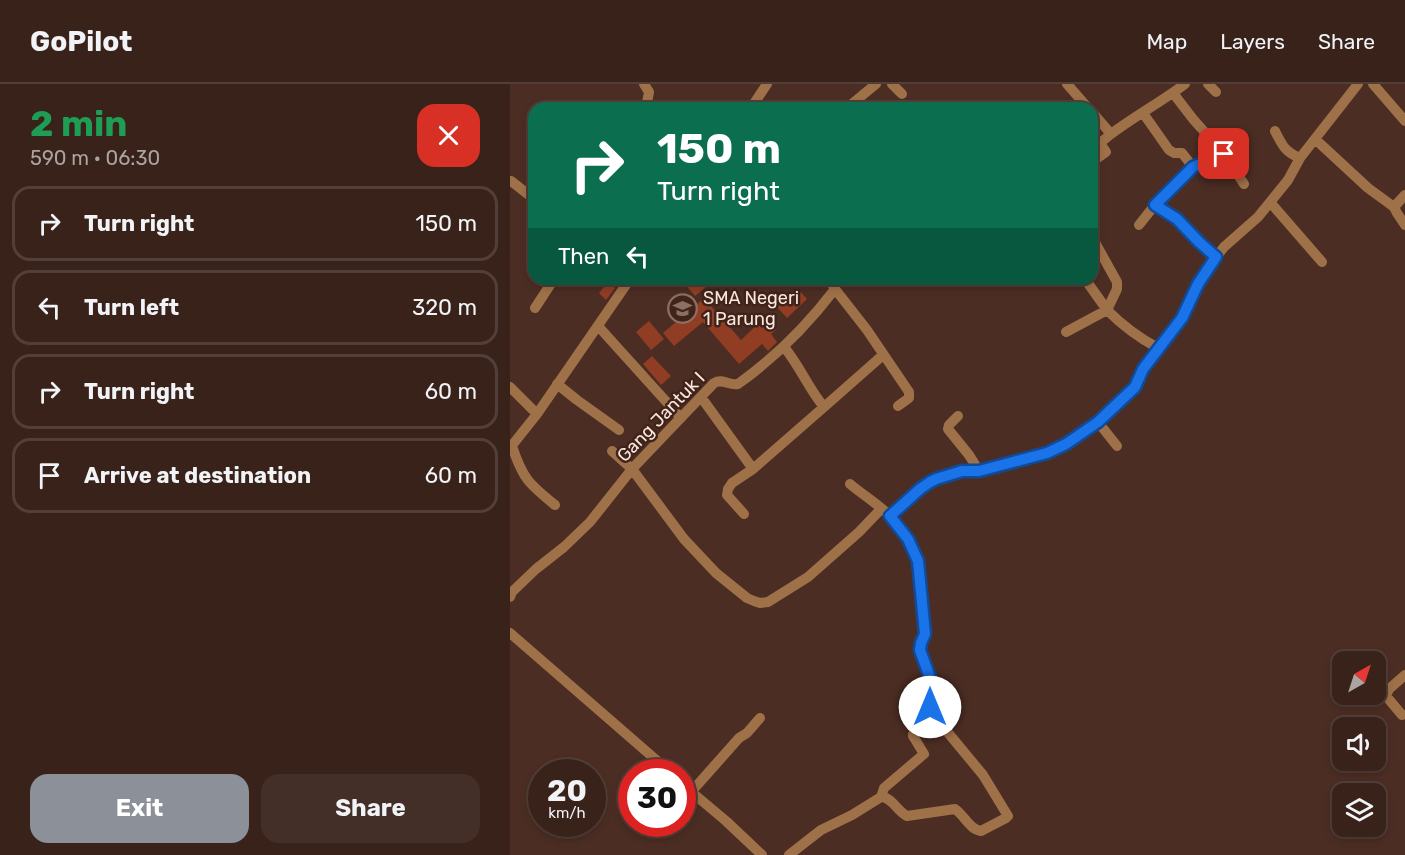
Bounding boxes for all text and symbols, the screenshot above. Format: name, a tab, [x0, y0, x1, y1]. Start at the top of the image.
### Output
text: GoPilot	[30, 25, 132, 58]
text: Map	[1146, 29, 1187, 54]
text: Layers	[1220, 29, 1285, 54]
text: Share	[1318, 29, 1375, 54]
text: 2 min	[30, 102, 128, 145]
button: close	[417, 104, 480, 167]
text: 150 m	[657, 124, 781, 174]
icon: right	[558, 126, 636, 204]
pin	[1198, 128, 1249, 179]
icon: arrive	[1207, 137, 1240, 170]
text: 590 m · 06:30	[30, 146, 160, 170]
text: Turn right	[657, 175, 780, 207]
icon: right	[33, 207, 66, 240]
text: Turn right	[84, 210, 194, 237]
text: 150 m	[416, 210, 477, 237]
icon: left	[621, 240, 654, 273]
text: Then	[558, 243, 609, 270]
place label: SMA Negeri 1 Parung	[703, 287, 799, 330]
icon: left	[33, 291, 66, 324]
school or university icon: SMA Negeri 1 Parung	[666, 292, 698, 324]
text: Turn left	[84, 294, 179, 321]
text: 320 m	[412, 294, 477, 321]
street label: Gang Jantuk I	[613, 367, 709, 467]
icon: right	[33, 375, 66, 408]
text: Turn right	[84, 378, 194, 405]
text: 60 m	[425, 378, 477, 405]
icon: arrive	[33, 459, 66, 492]
text: Arrive at destination	[84, 462, 311, 489]
text: 60 m	[425, 462, 477, 489]
north arrow	[1332, 651, 1386, 705]
map controls	[1332, 651, 1386, 837]
position arrow	[898, 675, 962, 739]
button: sound	[1332, 717, 1386, 771]
speed limit sign: 30	[618, 759, 696, 837]
text: 20	[547, 773, 587, 809]
button: Exit	[30, 774, 249, 843]
button: Share	[261, 774, 480, 843]
button: layers	[1332, 783, 1386, 837]
text: km/h	[548, 804, 586, 822]

